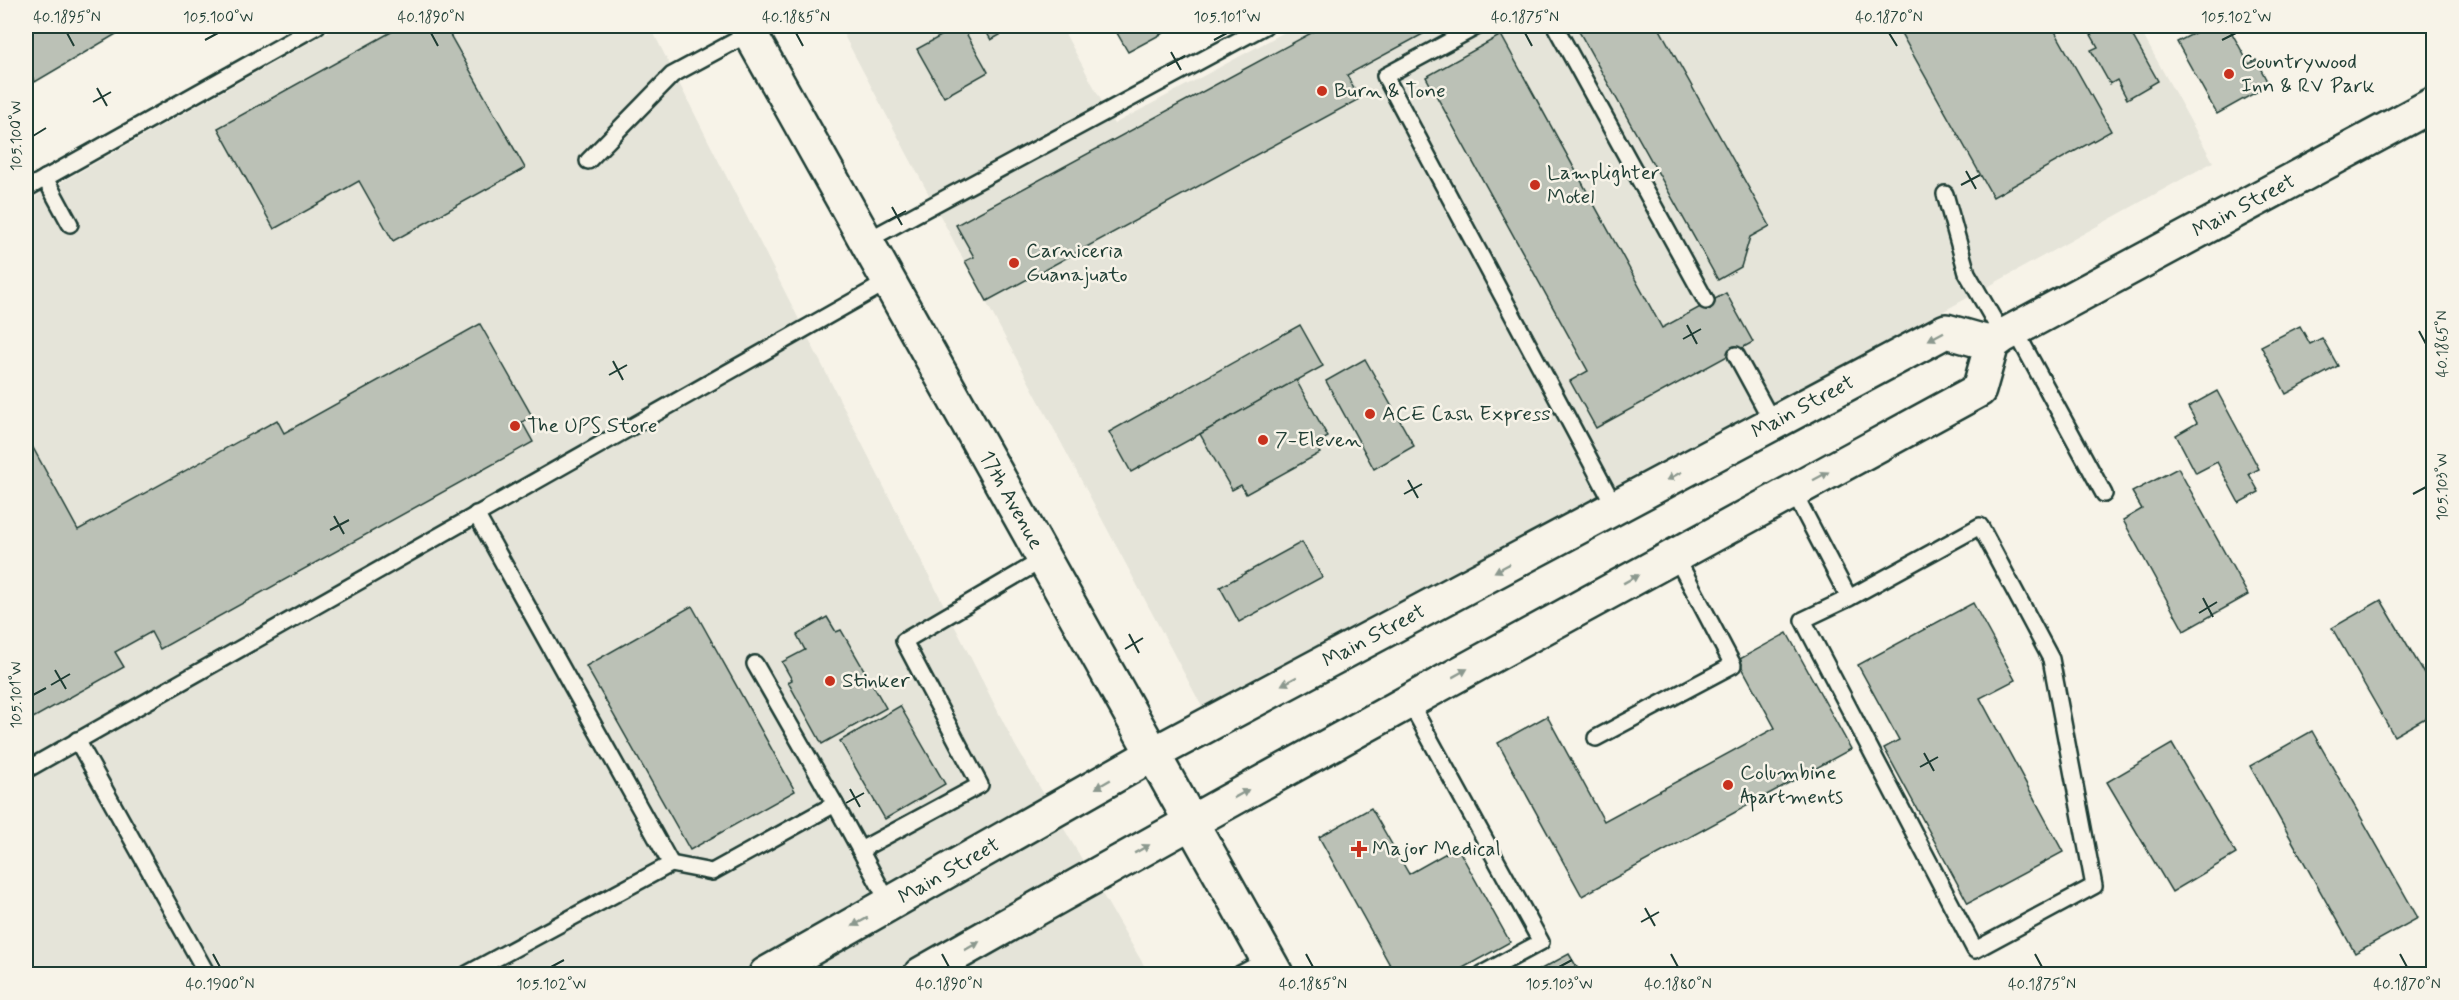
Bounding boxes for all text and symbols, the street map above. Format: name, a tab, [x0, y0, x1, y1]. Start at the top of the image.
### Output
text: 40.1895°N	[33, 8, 101, 28]
text: 105.100°W	[183, 8, 253, 28]
text: 40.1890°N	[397, 8, 465, 28]
text: 40.1885°N	[762, 8, 830, 28]
text: 105.101°W	[1194, 8, 1260, 28]
text: 40.1875°N	[1491, 8, 1559, 28]
text: 40.1870°N	[1855, 8, 1923, 28]
text: 105.102°W	[2201, 8, 2271, 28]
place label: Countrywood Inn & RV Park	[2241, 48, 2375, 100]
marker: Countrywood Inn & RV Park	[2222, 67, 2236, 81]
place label: Burn & Tone	[1334, 77, 1446, 105]
marker: Burn & Tone	[1315, 84, 1329, 98]
text: 105.100°W	[7, 101, 27, 171]
place label: Lamplighter Motel	[1547, 159, 1660, 211]
street label: Main Street	[2188, 167, 2300, 245]
marker: Lamplighter Motel	[1528, 178, 1542, 192]
place label: Carniceria Guanajuato	[1026, 237, 1128, 289]
marker: Carniceria Guanajuato	[1007, 256, 1021, 270]
text: 40.1865°N	[2433, 311, 2453, 377]
one-way arrow	[1927, 331, 1944, 341]
street label: Main Street	[1747, 368, 1859, 446]
place label: ACE Cash Express	[1382, 400, 1551, 428]
marker: ACE Cash Express	[1363, 407, 1377, 421]
place label: The UPS Store	[527, 412, 657, 440]
marker: The UPS Store	[508, 419, 522, 433]
place label: 7-Eleven	[1275, 426, 1362, 454]
marker: 7-Eleven	[1256, 433, 1270, 447]
street label: 17th Avenue	[972, 445, 1050, 555]
text: 105.103°W	[2433, 453, 2453, 521]
one-way arrow	[1665, 471, 1682, 481]
one-way arrow	[1813, 471, 1830, 481]
one-way arrow	[1493, 562, 1511, 572]
one-way arrow	[1623, 574, 1640, 584]
street label: Main Street	[1318, 597, 1430, 675]
text: 105.101°W	[7, 662, 27, 728]
place label: Stinker	[842, 667, 910, 695]
one-way arrow	[1452, 668, 1469, 678]
marker: Stinker	[823, 674, 837, 688]
one-way arrow	[1280, 676, 1298, 686]
place label: Columbine Apartments	[1740, 759, 1843, 812]
one-way arrow	[1095, 778, 1111, 789]
marker: Columbine Apartments	[1721, 778, 1735, 792]
one-way arrow	[1233, 789, 1250, 799]
street label: Main Street	[893, 831, 1005, 911]
place label: Major Medical	[1372, 835, 1501, 863]
marker: Major Medical	[1350, 840, 1368, 858]
one-way arrow	[1133, 845, 1150, 855]
one-way arrow	[852, 916, 868, 927]
one-way arrow	[964, 940, 980, 951]
text: 40.1900°N	[186, 975, 254, 995]
text: 105.102°W	[516, 975, 586, 995]
text: 40.1890°N	[915, 975, 983, 995]
text: 40.1885°N	[1279, 975, 1347, 995]
text: 105.103°W	[1525, 975, 1593, 995]
text: 40.1880°N	[1644, 975, 1712, 995]
text: 40.1875°N	[2008, 975, 2076, 995]
text: 40.1870°N	[2373, 975, 2441, 995]

